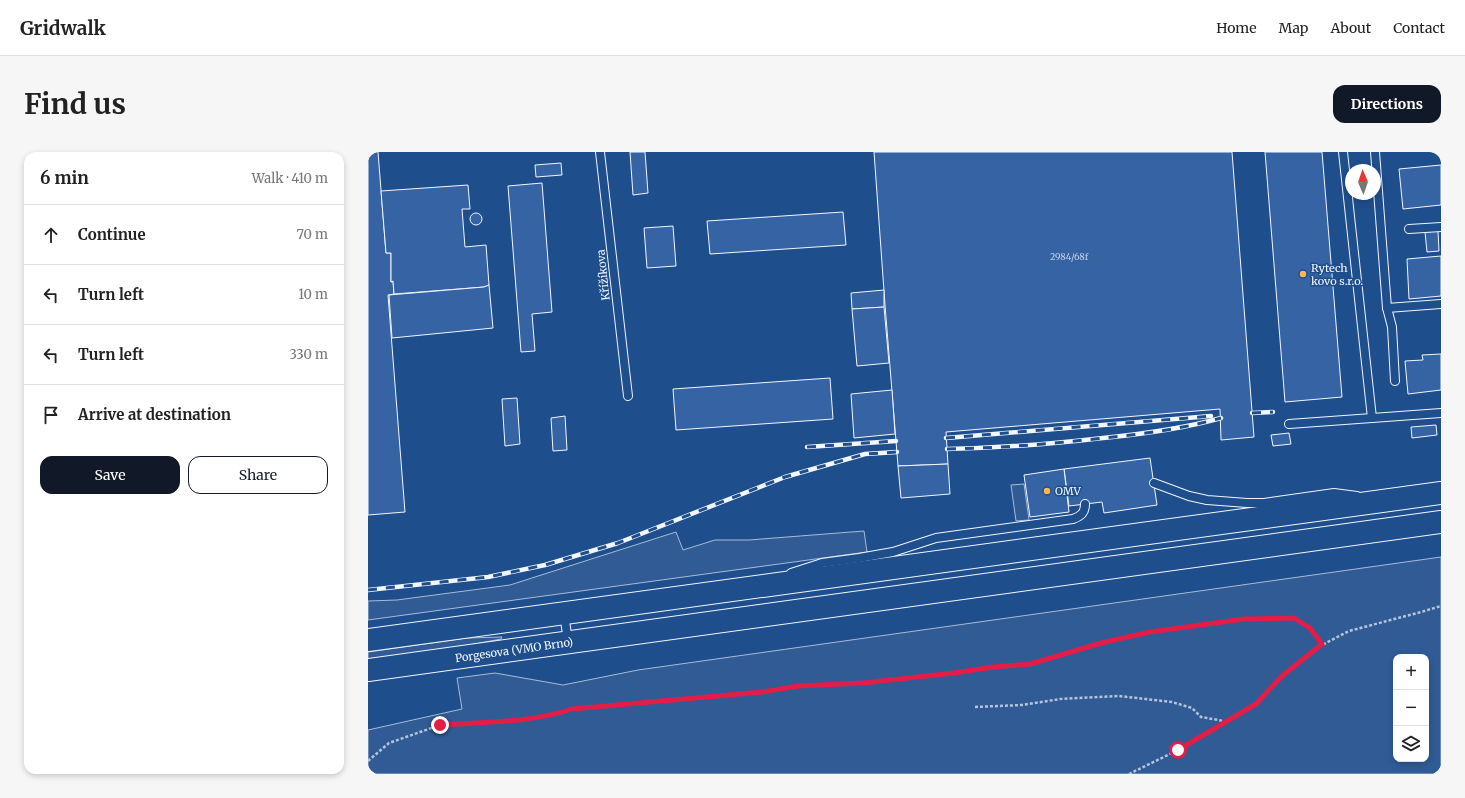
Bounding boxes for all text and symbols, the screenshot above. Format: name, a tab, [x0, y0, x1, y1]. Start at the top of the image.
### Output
text: Gridwalk	[20, 16, 106, 40]
text: Home	[1216, 19, 1257, 37]
text: Map	[1279, 19, 1308, 37]
text: About	[1330, 19, 1371, 37]
text: Contact	[1393, 19, 1445, 37]
button: Directions	[1333, 85, 1441, 123]
text: Find us	[24, 86, 126, 122]
north arrow	[1345, 164, 1381, 200]
text: 6 min	[40, 167, 89, 189]
text: Walk · 410 m	[252, 170, 328, 187]
icon: ahead	[40, 224, 62, 246]
text: Continue	[78, 225, 146, 244]
text: 70 m	[297, 226, 328, 243]
street label: Křížíkova	[593, 249, 613, 301]
house number: 2984/68f	[1050, 251, 1089, 262]
place label: Rytech kovo s.r.o.	[1311, 261, 1363, 288]
marker: Rytech kovo s.r.o.	[1298, 269, 1308, 279]
icon: left	[40, 284, 62, 306]
text: Turn left	[78, 285, 144, 304]
text: 10 m	[298, 286, 328, 303]
icon: left	[40, 344, 62, 366]
text: Turn left	[78, 345, 144, 364]
text: 330 m	[289, 346, 328, 363]
icon: arrive	[40, 404, 62, 426]
text: Arrive at destination	[78, 405, 231, 424]
button: Save	[40, 456, 180, 494]
button: Share	[188, 456, 328, 494]
place label: OMV	[1055, 484, 1082, 498]
marker: OMV	[1042, 486, 1052, 496]
street label: Porgesova (VMO Brno)	[454, 635, 574, 665]
map controls	[1393, 654, 1429, 762]
button: +	[1393, 654, 1429, 690]
button: −	[1393, 690, 1429, 726]
route end	[431, 716, 449, 734]
button: layers	[1393, 726, 1429, 762]
route start	[1169, 741, 1187, 759]

